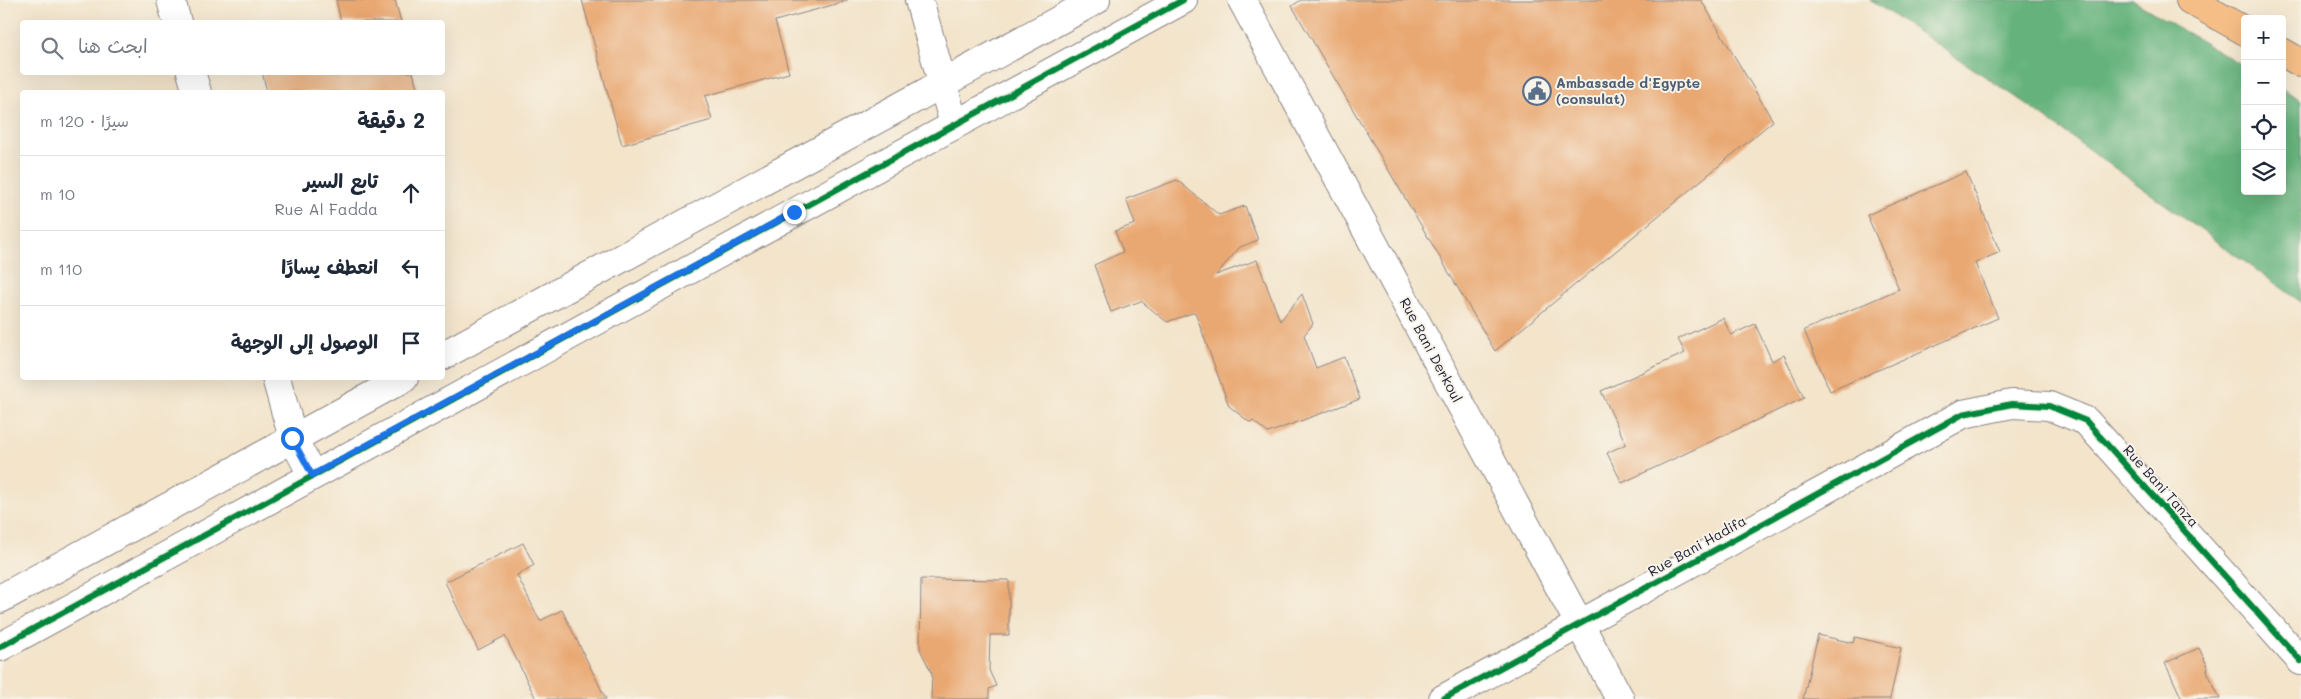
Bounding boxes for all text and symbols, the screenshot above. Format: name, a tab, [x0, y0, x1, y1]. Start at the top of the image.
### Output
map controls	[2241, 15, 2286, 195]
button: +	[2241, 15, 2286, 60]
search box	[20, 20, 445, 75]
text: ابحث هنا	[78, 33, 148, 58]
icon: search	[38, 34, 66, 62]
button: −	[2241, 60, 2286, 105]
place label: Ambassade d'Egypte (consulat)	[1556, 73, 1700, 108]
public building icon: Ambassade d'Egypte (consulat)	[1522, 76, 1552, 106]
button: locate	[2241, 105, 2286, 150]
text: 2 دقيقة	[357, 106, 425, 133]
text: سيرًا · 120 m	[40, 110, 129, 131]
button: layers	[2241, 150, 2286, 195]
text: تابع السير	[303, 168, 378, 193]
icon: ahead	[397, 179, 425, 207]
text: 10 m	[40, 183, 75, 204]
text: Rue Al Fadda	[275, 198, 378, 219]
route end	[783, 201, 806, 224]
text: انعطف يسارًا	[281, 254, 378, 279]
icon: left	[397, 254, 425, 282]
text: 110 m	[40, 258, 82, 279]
street label: Rue Bani Derkoul	[1396, 294, 1467, 405]
text: الوصول إلى الوجهة	[231, 329, 378, 354]
icon: arrive	[397, 329, 425, 357]
route start	[281, 427, 304, 450]
street label: Rue Bani Tanza	[2119, 440, 2203, 531]
street label: Rue Bani Hadifa	[1644, 511, 1749, 580]

